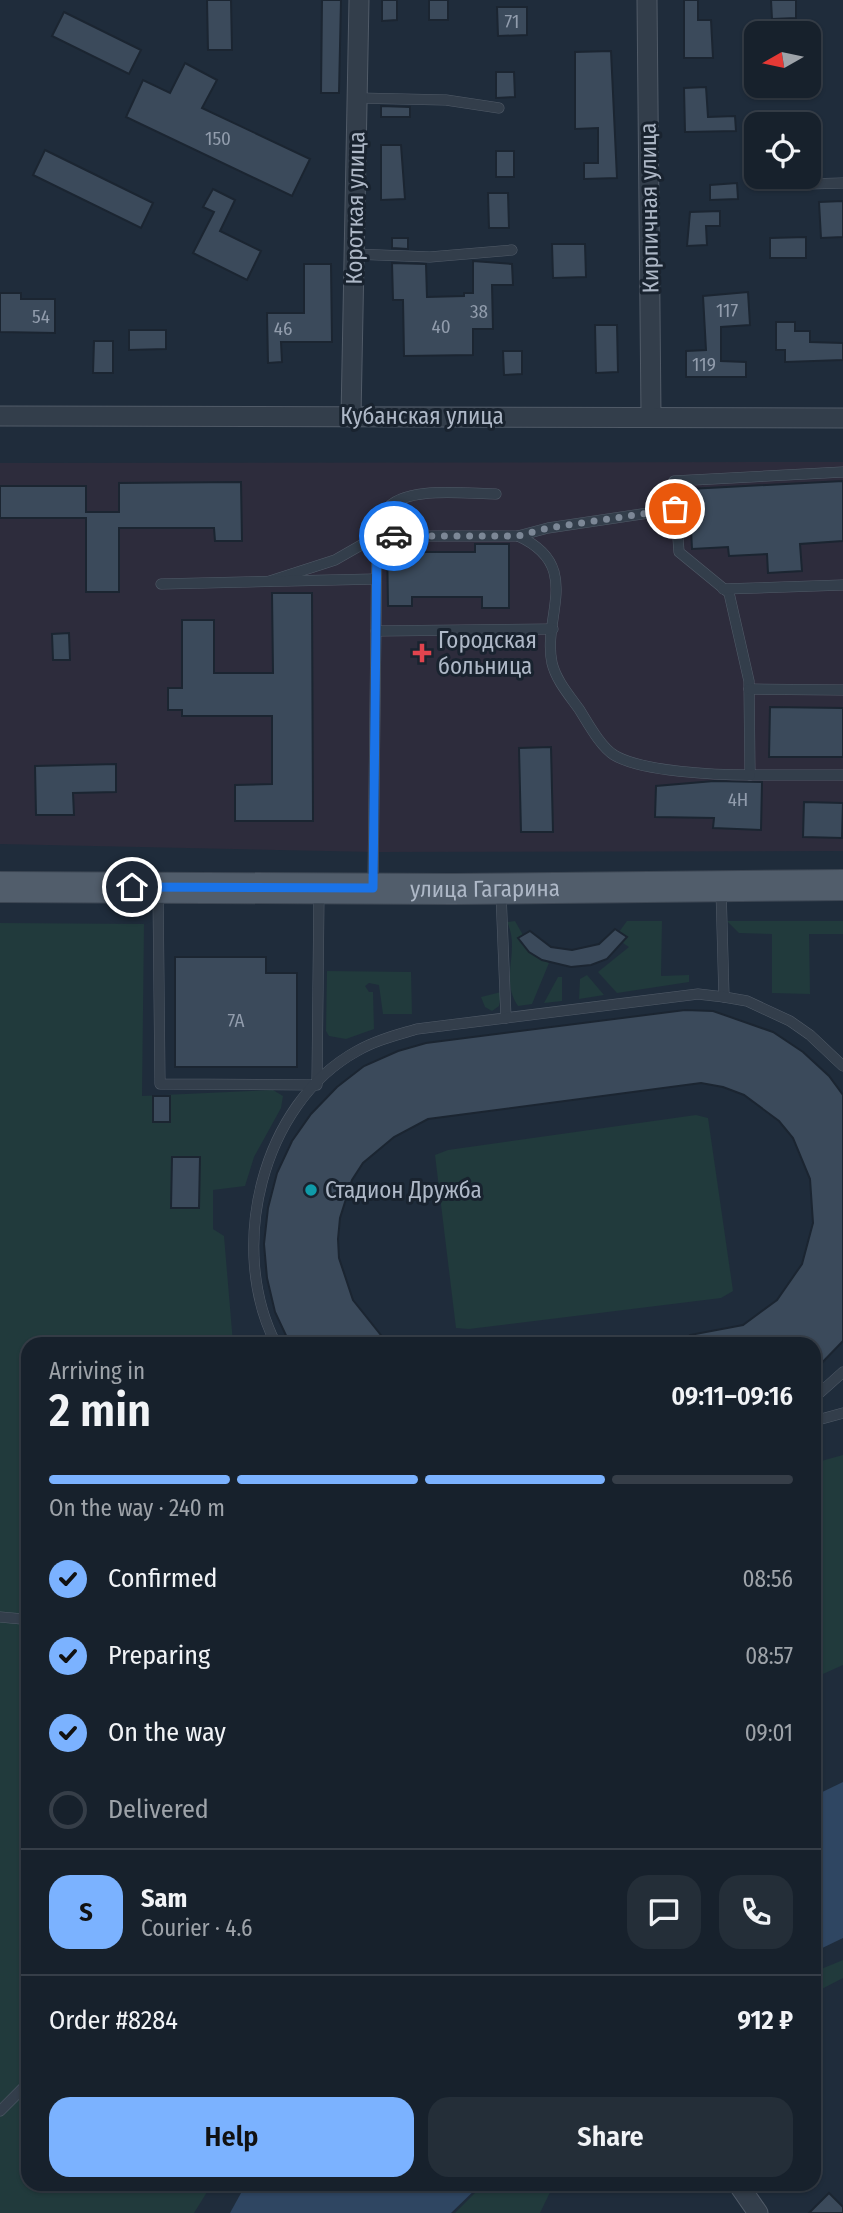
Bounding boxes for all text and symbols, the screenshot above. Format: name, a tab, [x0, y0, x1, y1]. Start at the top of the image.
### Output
house number: 71	[505, 10, 519, 33]
north arrow	[744, 21, 821, 98]
map controls	[744, 21, 821, 189]
button: locate	[744, 112, 821, 189]
street label: Кирпичная улица	[634, 122, 664, 294]
house number: 150	[205, 127, 231, 150]
street label: Короткая улица	[340, 131, 370, 285]
house number: 117	[716, 299, 738, 322]
house number: 38	[470, 300, 488, 323]
house number: 54	[32, 305, 50, 328]
house number: 40	[431, 315, 451, 338]
house number: 46	[274, 317, 292, 340]
house number: 119	[692, 353, 716, 376]
street label: Кубанская улица	[340, 402, 504, 430]
pin	[645, 479, 705, 539]
icon: bag	[656, 490, 694, 528]
courier	[359, 501, 429, 571]
icon: car	[375, 517, 413, 555]
place label: Городская больница	[438, 626, 537, 680]
marker: Городская больница	[412, 643, 432, 663]
house number: 4Н	[728, 788, 748, 811]
pin	[102, 857, 162, 917]
icon: home	[113, 868, 151, 906]
street label: улица Гагарина	[410, 874, 560, 903]
house number: 7А	[227, 1009, 245, 1032]
place label: Стадион Дружба	[325, 1176, 482, 1204]
marker: Стадион Дружба	[303, 1182, 319, 1198]
text: Arriving in	[49, 1357, 145, 1385]
text: 09:11–09:16	[671, 1381, 793, 1412]
text: 2 min	[49, 1383, 151, 1438]
text: On the way · 240 m	[49, 1494, 225, 1522]
icon: check	[49, 1560, 87, 1598]
text: Confirmed	[108, 1563, 218, 1594]
text: 08:56	[743, 1565, 793, 1593]
icon: check	[49, 1637, 87, 1675]
text: Preparing	[108, 1640, 210, 1671]
text: 08:57	[745, 1642, 793, 1670]
icon: check	[49, 1714, 87, 1752]
text: On the way	[108, 1717, 226, 1748]
text: 09:01	[745, 1719, 793, 1747]
text: Delivered	[108, 1794, 209, 1825]
button: chat	[627, 1875, 701, 1949]
button: phone	[719, 1875, 793, 1949]
text: Sam	[141, 1883, 187, 1914]
text: S	[79, 1897, 93, 1928]
text: Courier · 4.6	[141, 1914, 252, 1942]
text: Order #8284	[49, 2005, 178, 2036]
text: 912 ₽	[737, 2005, 793, 2036]
button: Help	[49, 2097, 414, 2177]
button: Share	[428, 2097, 793, 2177]

